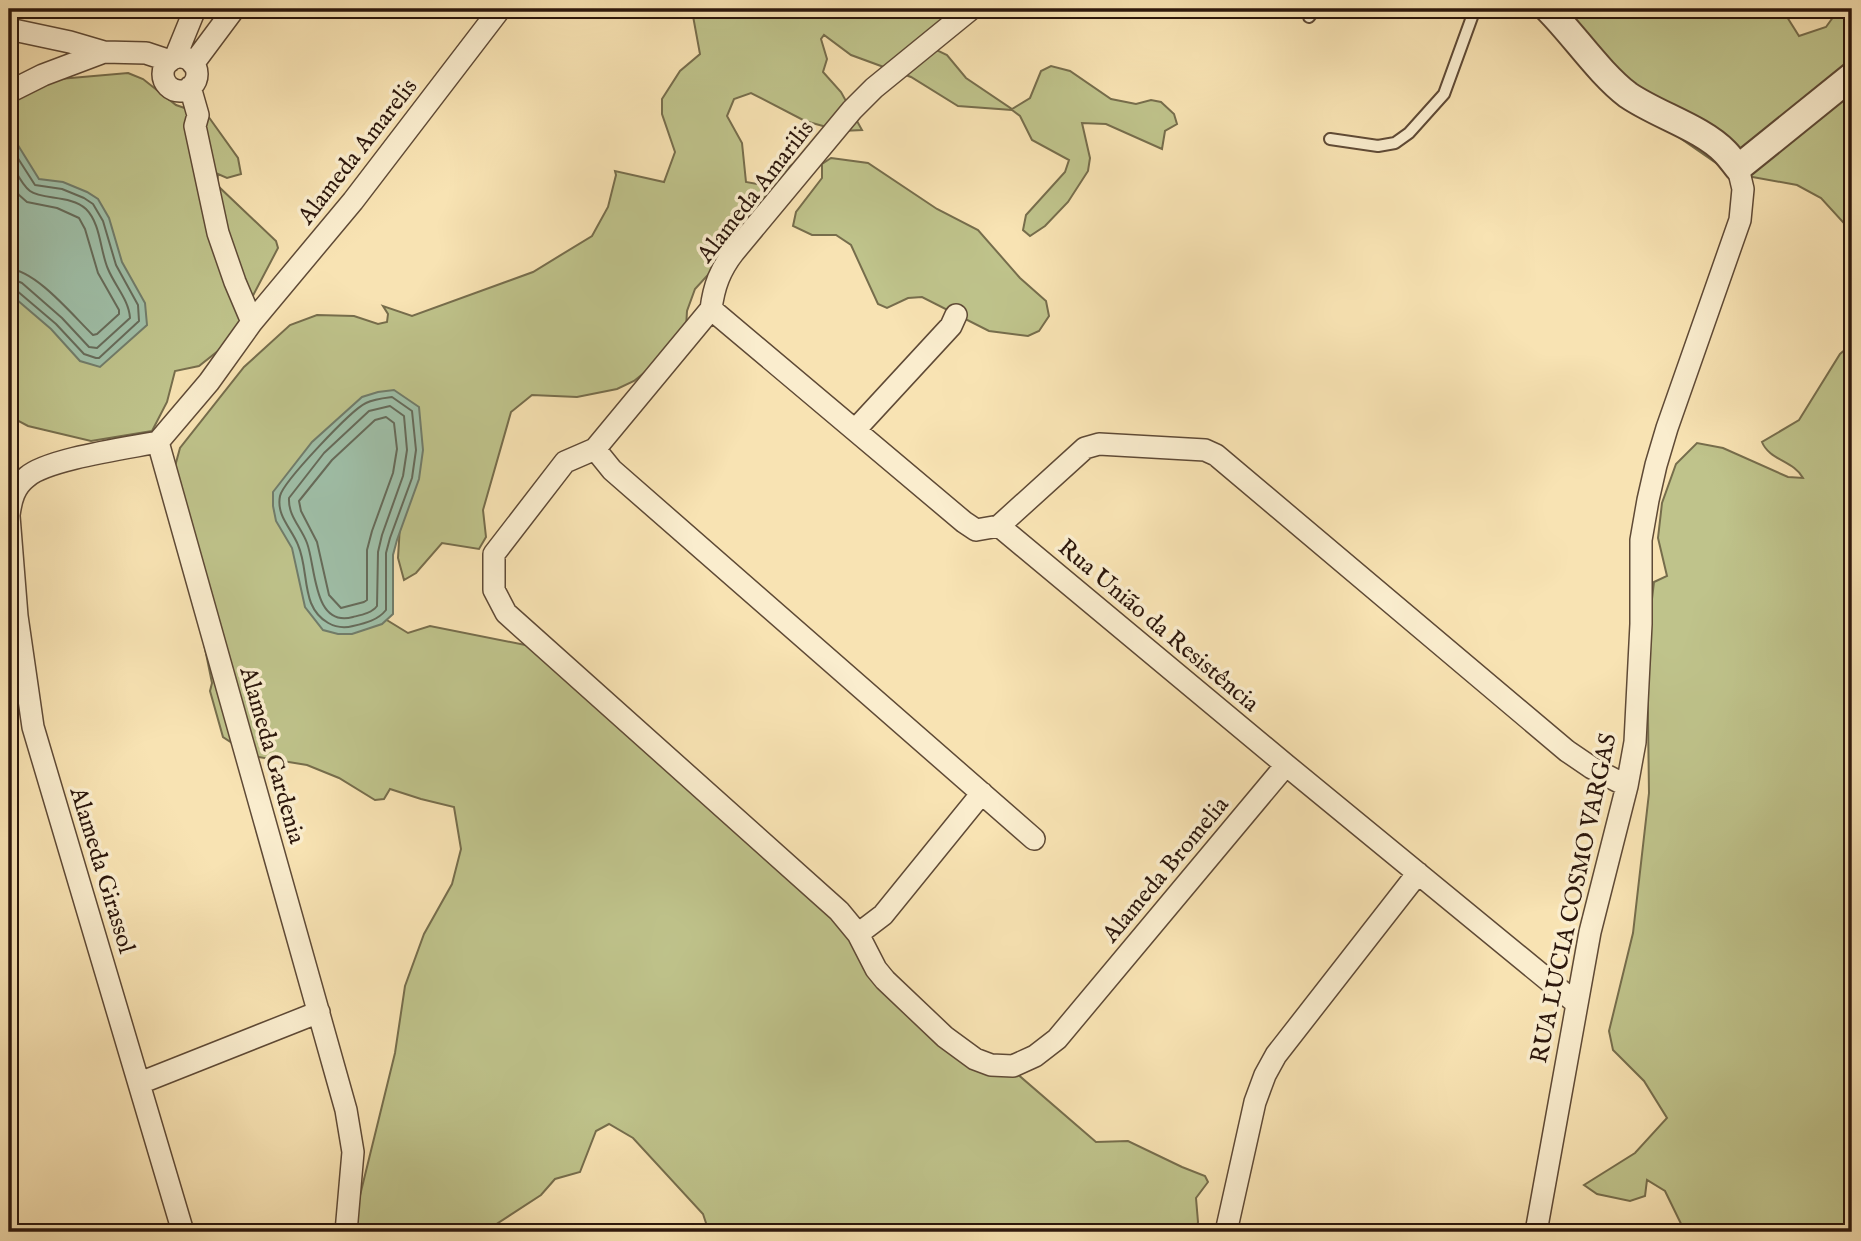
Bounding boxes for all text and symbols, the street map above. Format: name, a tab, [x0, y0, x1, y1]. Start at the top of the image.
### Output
street label: Alameda Amarelis	[291, 72, 425, 232]
street label: Alameda Amarilis	[690, 114, 822, 270]
street label: Rua União da Resistência	[1051, 533, 1266, 720]
street label: Alameda Gardenia	[231, 662, 312, 848]
street label: RUA LUCIA COSMO VARGAS	[1524, 731, 1625, 1066]
street label: Alameda Girassol	[61, 783, 142, 958]
street label: Alameda Bromelia	[1095, 790, 1237, 950]

